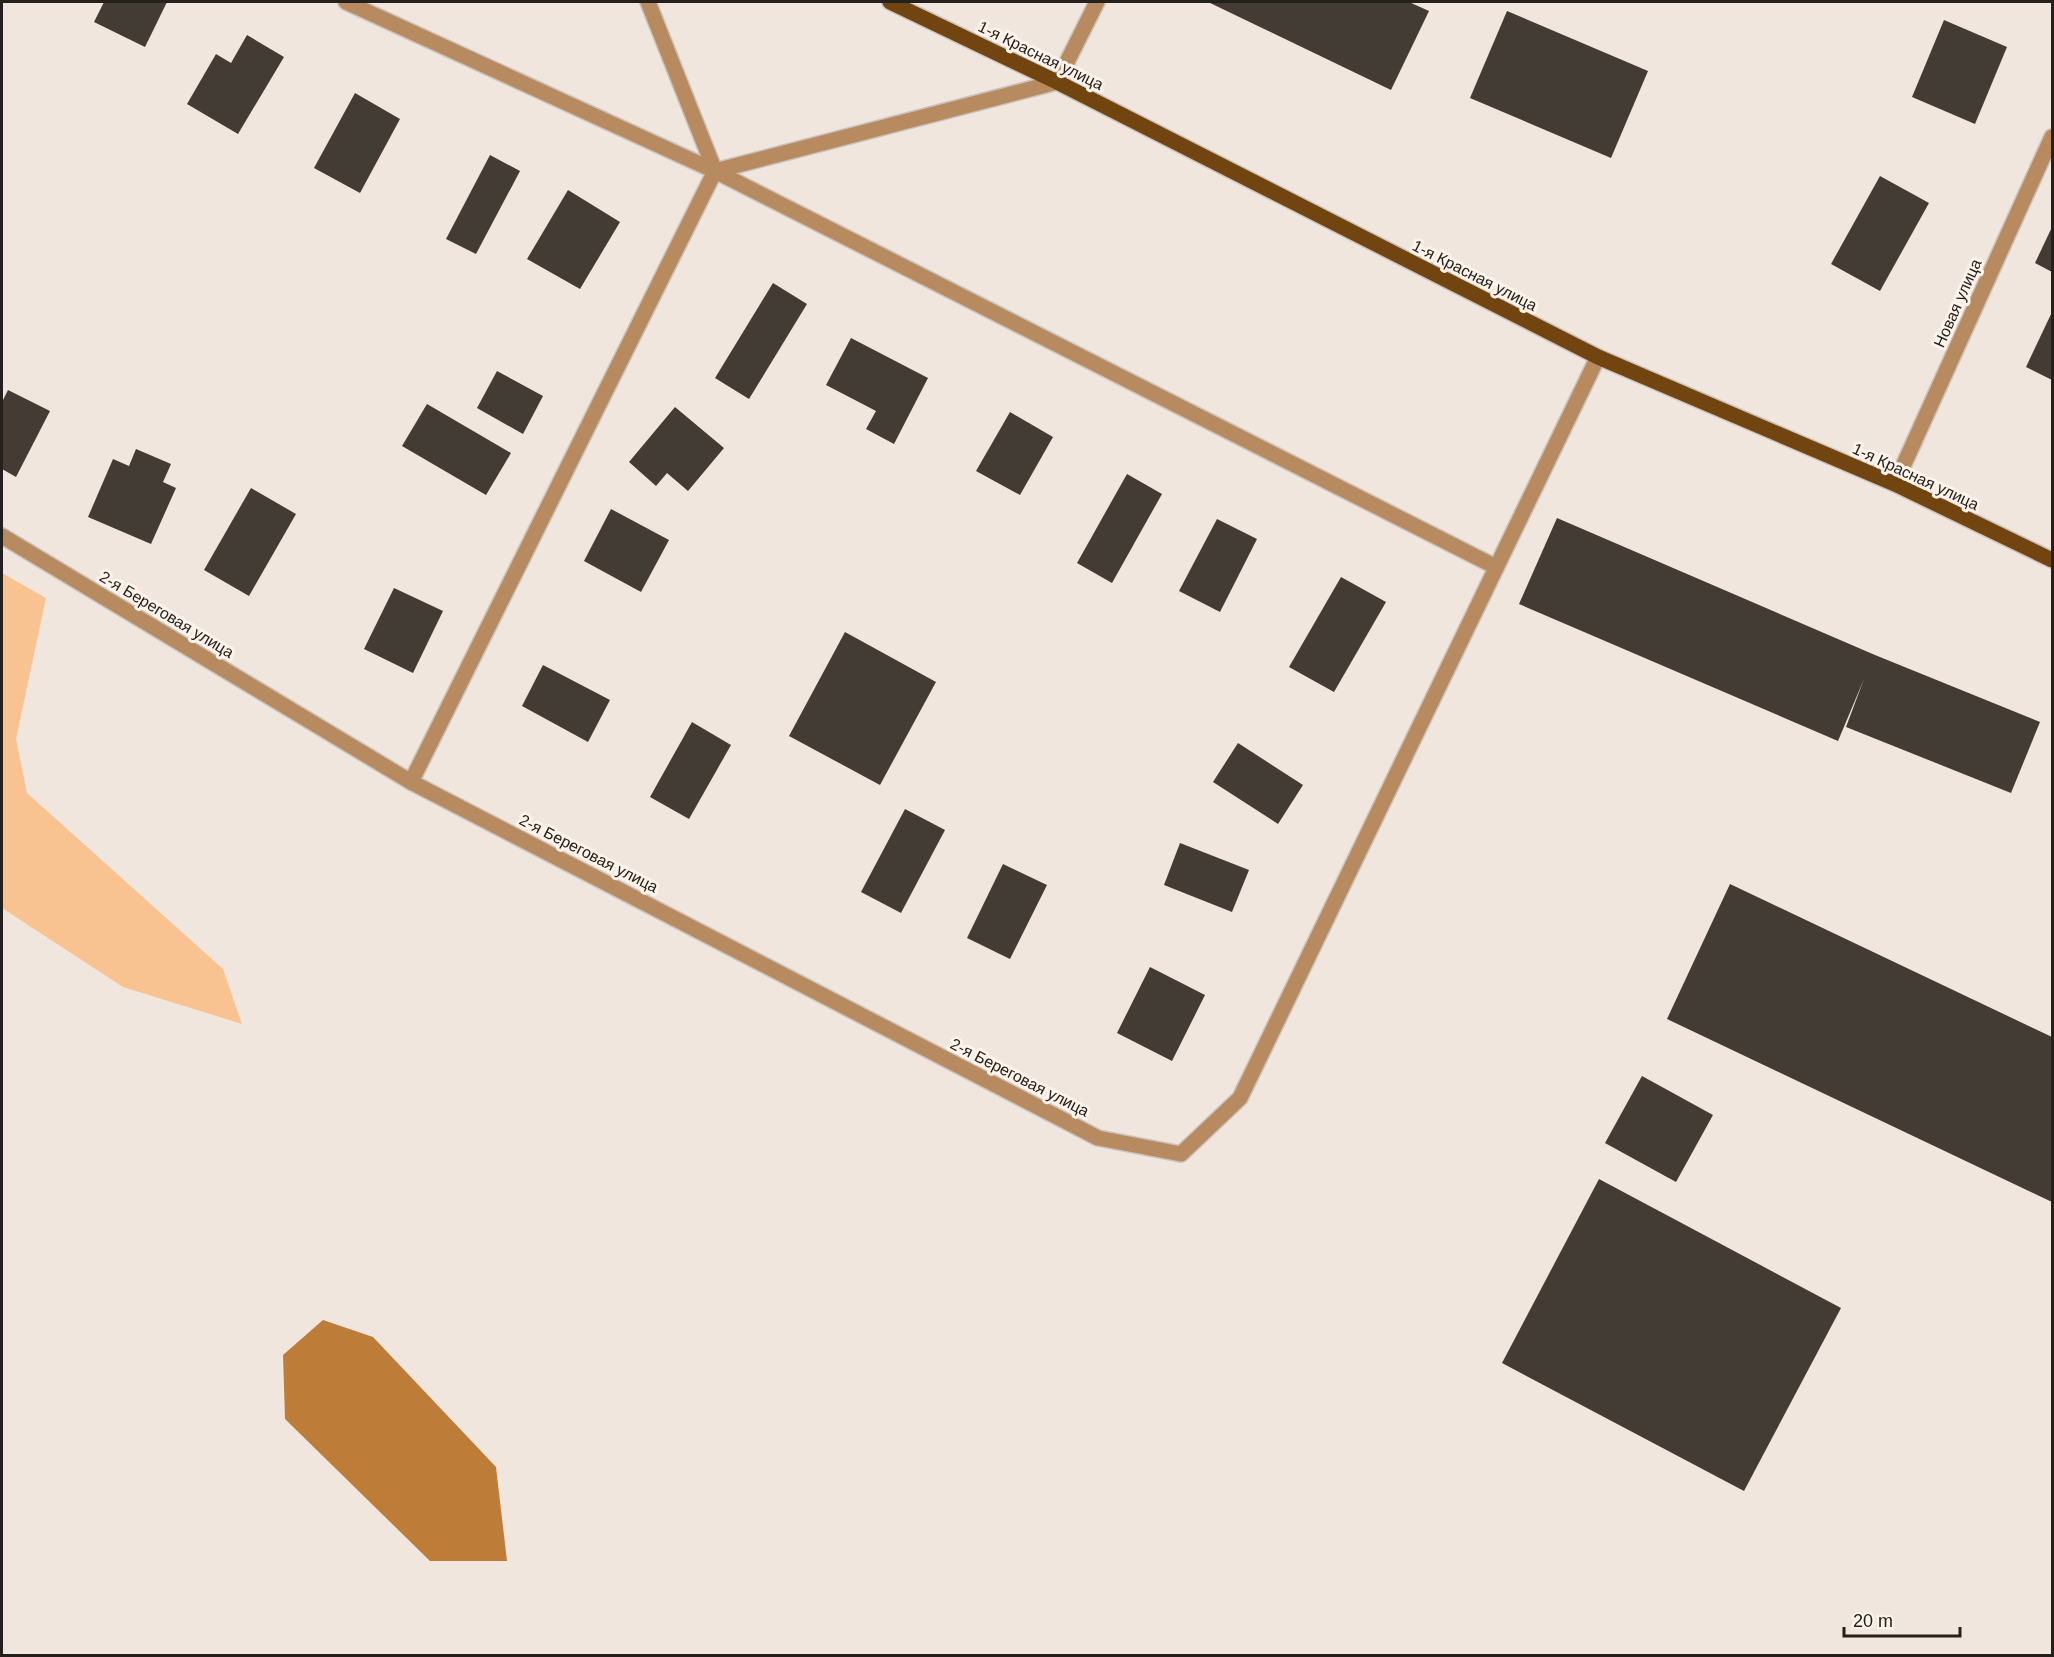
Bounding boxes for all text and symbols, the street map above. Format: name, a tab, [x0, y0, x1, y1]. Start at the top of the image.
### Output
street label: 1-я Красная улица	[975, 18, 1106, 93]
street label: 1-я Красная улица	[1410, 237, 1540, 314]
street label: Новая улица	[1930, 256, 1985, 350]
street label: 1-я Красная улица	[1850, 440, 1982, 513]
street label: 2-я Береговая улица	[97, 568, 237, 661]
street label: 2-я Береговая улица	[517, 811, 661, 896]
street label: 2-я Береговая улица	[948, 1035, 1092, 1120]
scale bar	[1844, 1600, 1960, 1638]
text: 20 m	[1853, 1611, 1893, 1631]

